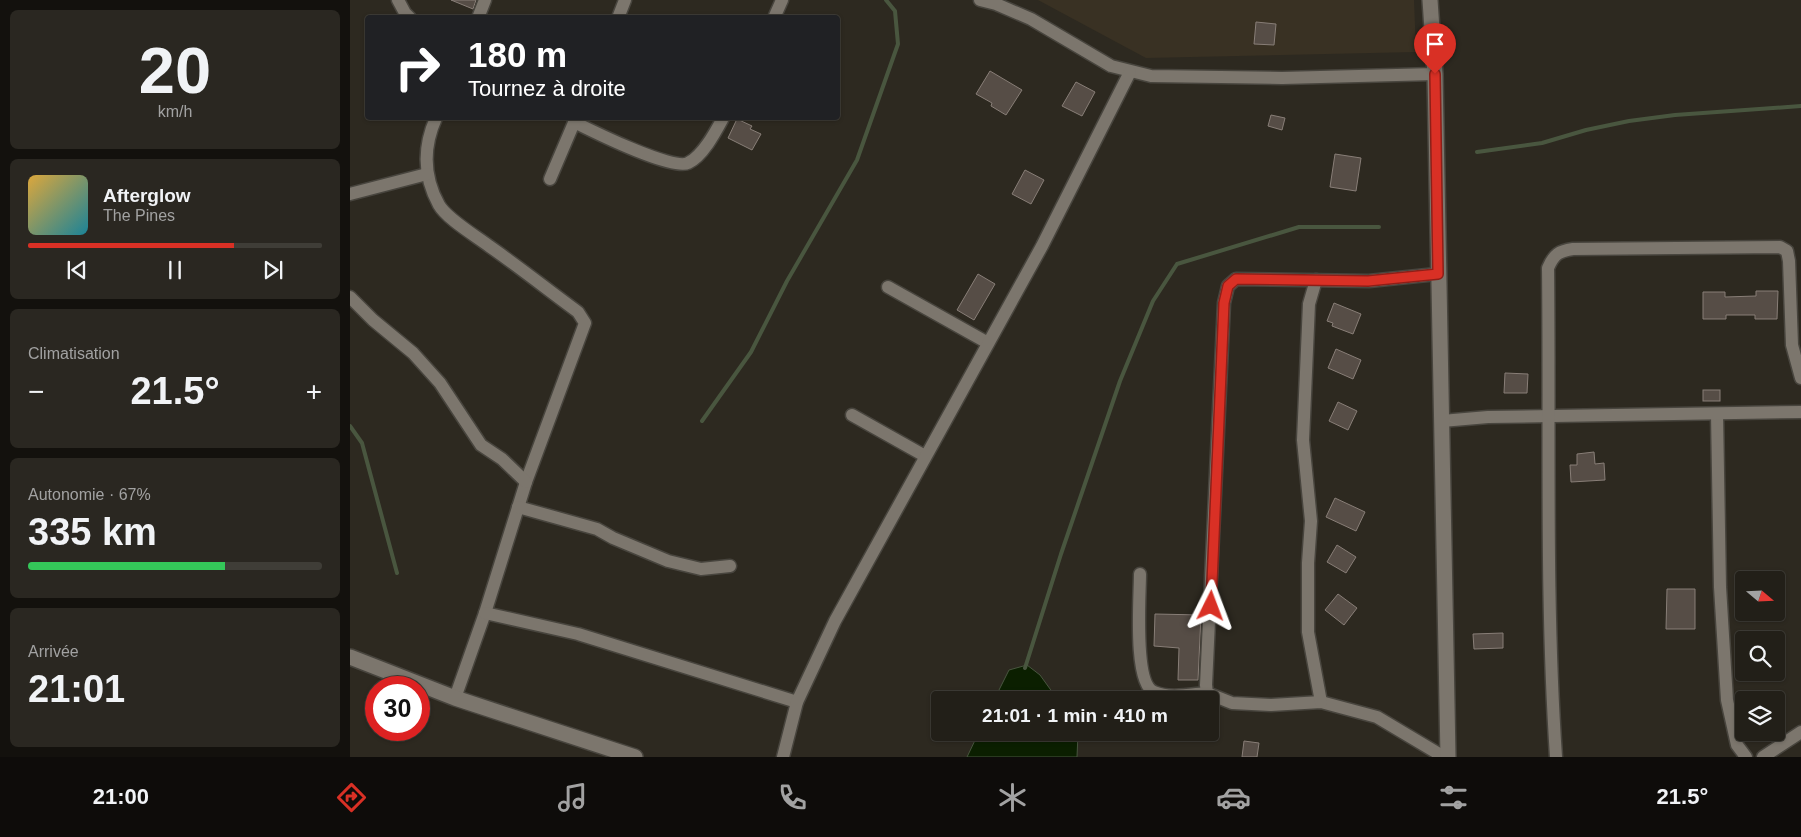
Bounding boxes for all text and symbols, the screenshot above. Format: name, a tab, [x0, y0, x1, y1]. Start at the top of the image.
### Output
pin	[1414, 23, 1456, 74]
icon: arrive	[1421, 30, 1449, 58]
text: 20	[139, 34, 211, 107]
icon: right	[385, 35, 450, 100]
text: 180 m	[468, 35, 567, 74]
text: Tournez à droite	[468, 76, 626, 101]
text: km/h	[158, 103, 192, 120]
text: Afterglow	[103, 185, 191, 206]
text: The Pines	[103, 207, 175, 224]
icon: previous	[63, 256, 91, 284]
icon: pause	[161, 256, 189, 284]
icon: next	[259, 256, 287, 284]
text: Climatisation	[28, 345, 120, 362]
text: 21.5°	[130, 370, 220, 412]
text: −	[28, 376, 44, 407]
text: +	[306, 376, 322, 407]
text: Autonomie · 67%	[28, 486, 151, 503]
text: 335 km	[28, 511, 157, 553]
north arrow	[1735, 571, 1785, 621]
map controls	[1735, 571, 1785, 741]
position arrow	[1184, 579, 1236, 631]
button: search	[1735, 631, 1785, 681]
text: Arrivée	[28, 643, 79, 660]
text: 21:01	[28, 668, 125, 710]
speed limit sign: 30	[365, 676, 430, 741]
button: layers	[1735, 691, 1785, 741]
text: 21:01 · 1 min · 410 m	[982, 705, 1168, 726]
icon: directions	[334, 780, 369, 815]
icon: music	[555, 780, 590, 815]
icon: phone	[775, 780, 810, 815]
icon: climate	[995, 780, 1030, 815]
icon: car	[1216, 780, 1251, 815]
icon: filters	[1436, 780, 1471, 815]
text: 21:00	[93, 784, 149, 809]
text: 21.5°	[1657, 784, 1708, 809]

